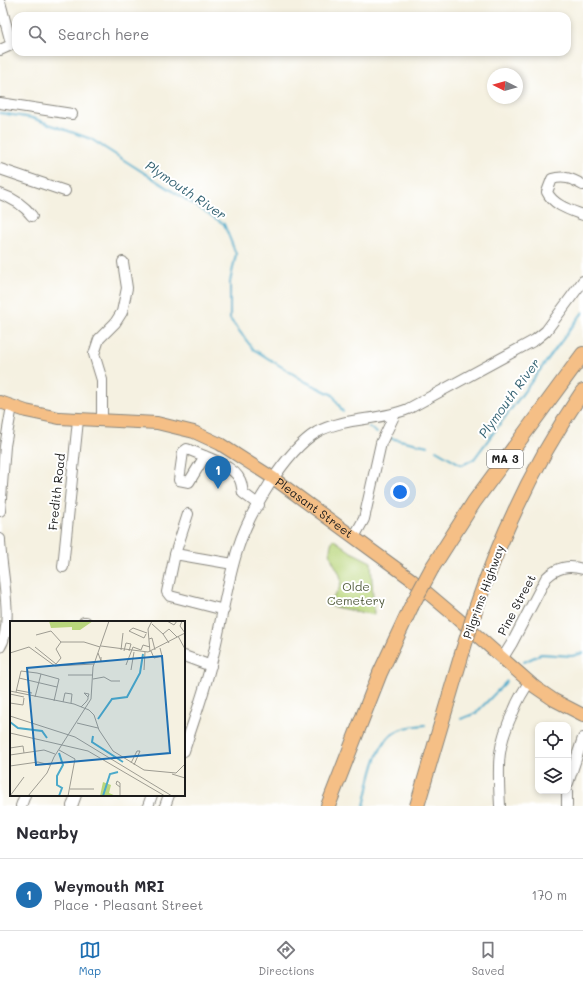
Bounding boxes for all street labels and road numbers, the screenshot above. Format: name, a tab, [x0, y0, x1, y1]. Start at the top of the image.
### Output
road number: MA 3	[487, 450, 523, 468]
street label: Fredith Road	[44, 452, 68, 531]
street label: Pleasant Street	[273, 473, 357, 541]
street label: Pilgrims Highway	[459, 542, 507, 641]
street label: Pine Street	[493, 571, 539, 638]

